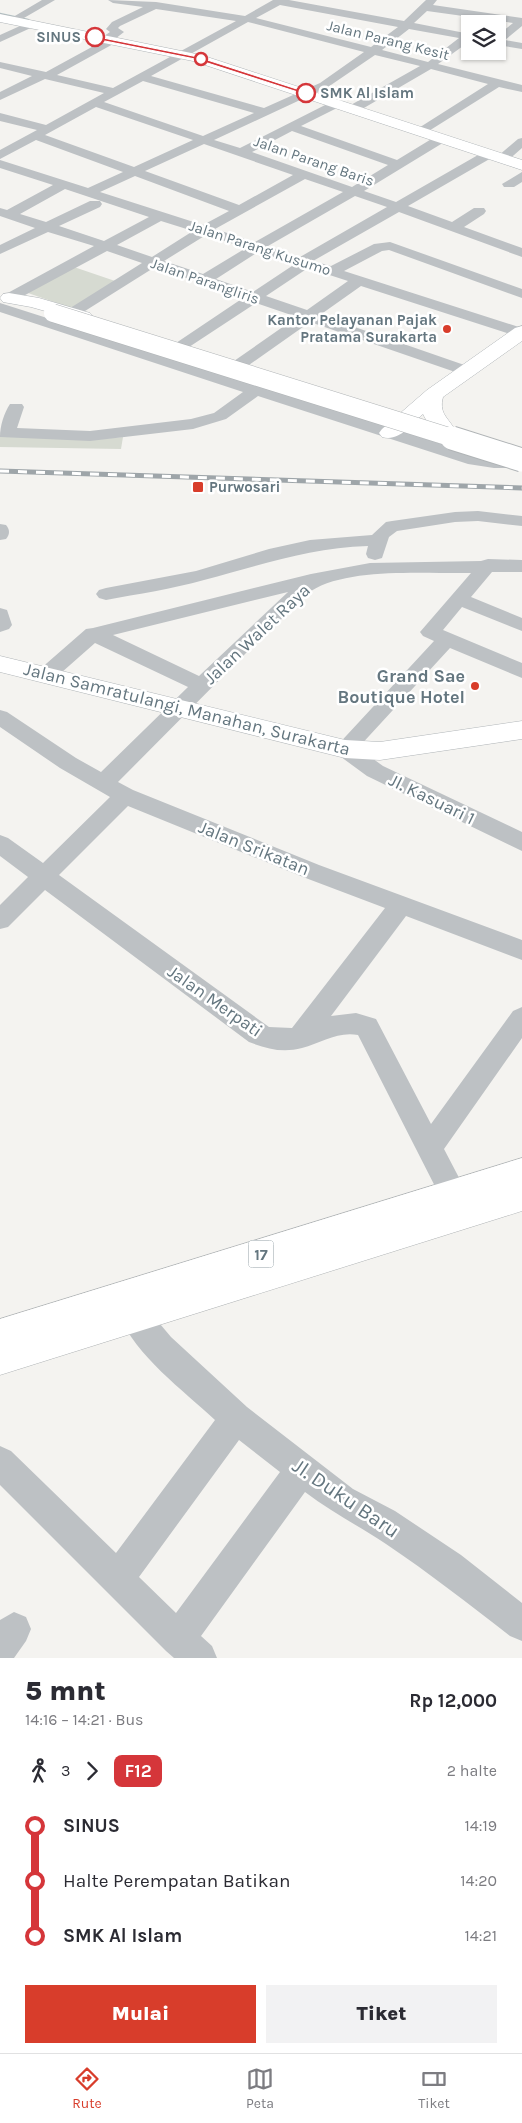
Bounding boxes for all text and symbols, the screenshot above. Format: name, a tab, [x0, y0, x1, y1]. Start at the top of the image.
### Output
map controls	[461, 15, 506, 60]
button: layers	[461, 15, 506, 60]
street label: Jalan Parang Kesit	[325, 16, 451, 64]
marker: SINUS	[85, 27, 105, 47]
place label: SINUS	[36, 28, 81, 46]
unlabelled marker	[194, 52, 208, 66]
marker: SMK Al Islam	[296, 83, 316, 103]
place label: SMK Al Islam	[320, 84, 414, 102]
street label: Jalan Parang Baris	[251, 132, 377, 190]
street label: Jalan Parang Kusumo	[187, 217, 333, 279]
street label: Jalan Parangliris	[148, 254, 262, 308]
place label: Kantor Pelayanan Pajak Pratama Surakarta	[267, 311, 437, 346]
marker: Kantor Pelayanan Pajak Pratama Surakarta	[441, 323, 453, 335]
place label: Purwosari	[209, 478, 280, 496]
marker: Purwosari	[191, 480, 205, 494]
street label: Jalan Walet Raya	[199, 579, 315, 689]
street label: Jalan Samratulangi, Manahan, Surakarta	[22, 658, 352, 760]
place label: Grand Sae Boutique Hotel	[337, 665, 465, 708]
marker: Grand Sae Boutique Hotel	[469, 680, 481, 692]
street label: Jl. Kasuari 1	[385, 769, 479, 829]
street label: Jalan Srikatan	[195, 816, 313, 880]
street label: Jalan Merpati	[163, 960, 267, 1042]
road number: 17	[248, 1240, 274, 1268]
street label: Jl. Duku Baru	[288, 1453, 404, 1543]
text: 5 mnt	[25, 1674, 106, 1707]
text: Rp 12,000	[409, 1690, 497, 1712]
text: 14:16 – 14:21 · Bus	[25, 1710, 144, 1729]
icon: walk	[25, 1757, 53, 1785]
icon: forward	[78, 1757, 106, 1785]
text: F12	[124, 1760, 152, 1782]
text: 3	[61, 1761, 70, 1780]
text: 2 halte	[447, 1761, 497, 1780]
text: SINUS	[63, 1815, 120, 1837]
text: 14:19	[465, 1816, 497, 1835]
text: Halte Perempatan Batikan	[63, 1870, 290, 1892]
text: 14:20	[460, 1871, 497, 1890]
text: SMK Al Islam	[63, 1925, 182, 1947]
text: 14:21	[465, 1926, 497, 1945]
button: Mulai	[25, 1985, 256, 2043]
button: Tiket	[266, 1985, 497, 2043]
tab: Rute	[72, 2065, 102, 2112]
tab: Peta	[246, 2065, 274, 2112]
tab: Tiket	[418, 2065, 450, 2112]

